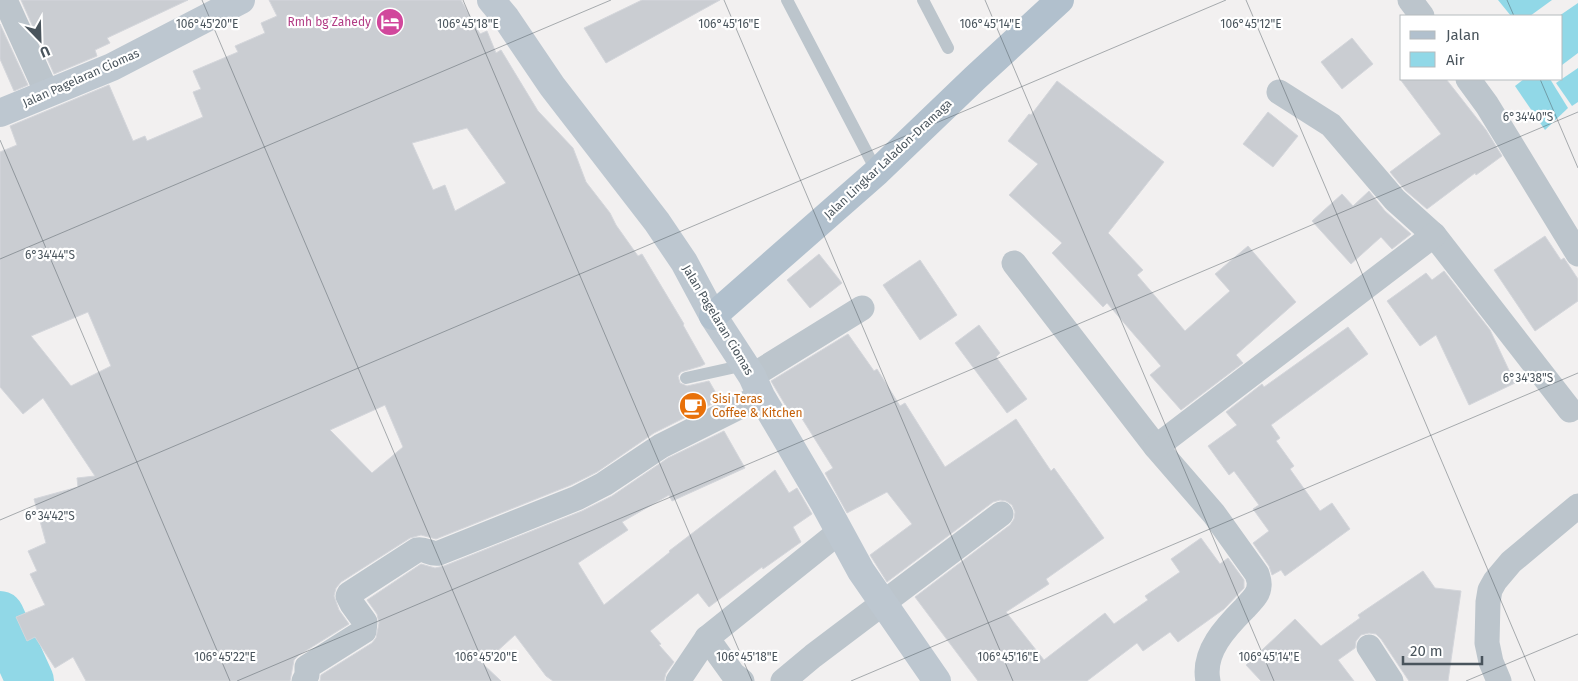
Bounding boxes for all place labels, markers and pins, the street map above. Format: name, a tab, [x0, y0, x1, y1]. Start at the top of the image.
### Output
hotel icon: Rmh bg Zahedy	[375, 7, 405, 37]
place label: Rmh bg Zahedy	[287, 15, 371, 29]
cafe icon: Sisi Teras Coffee & Kitchen	[678, 391, 708, 421]
place label: Sisi Teras Coffee & Kitchen	[712, 392, 803, 420]

